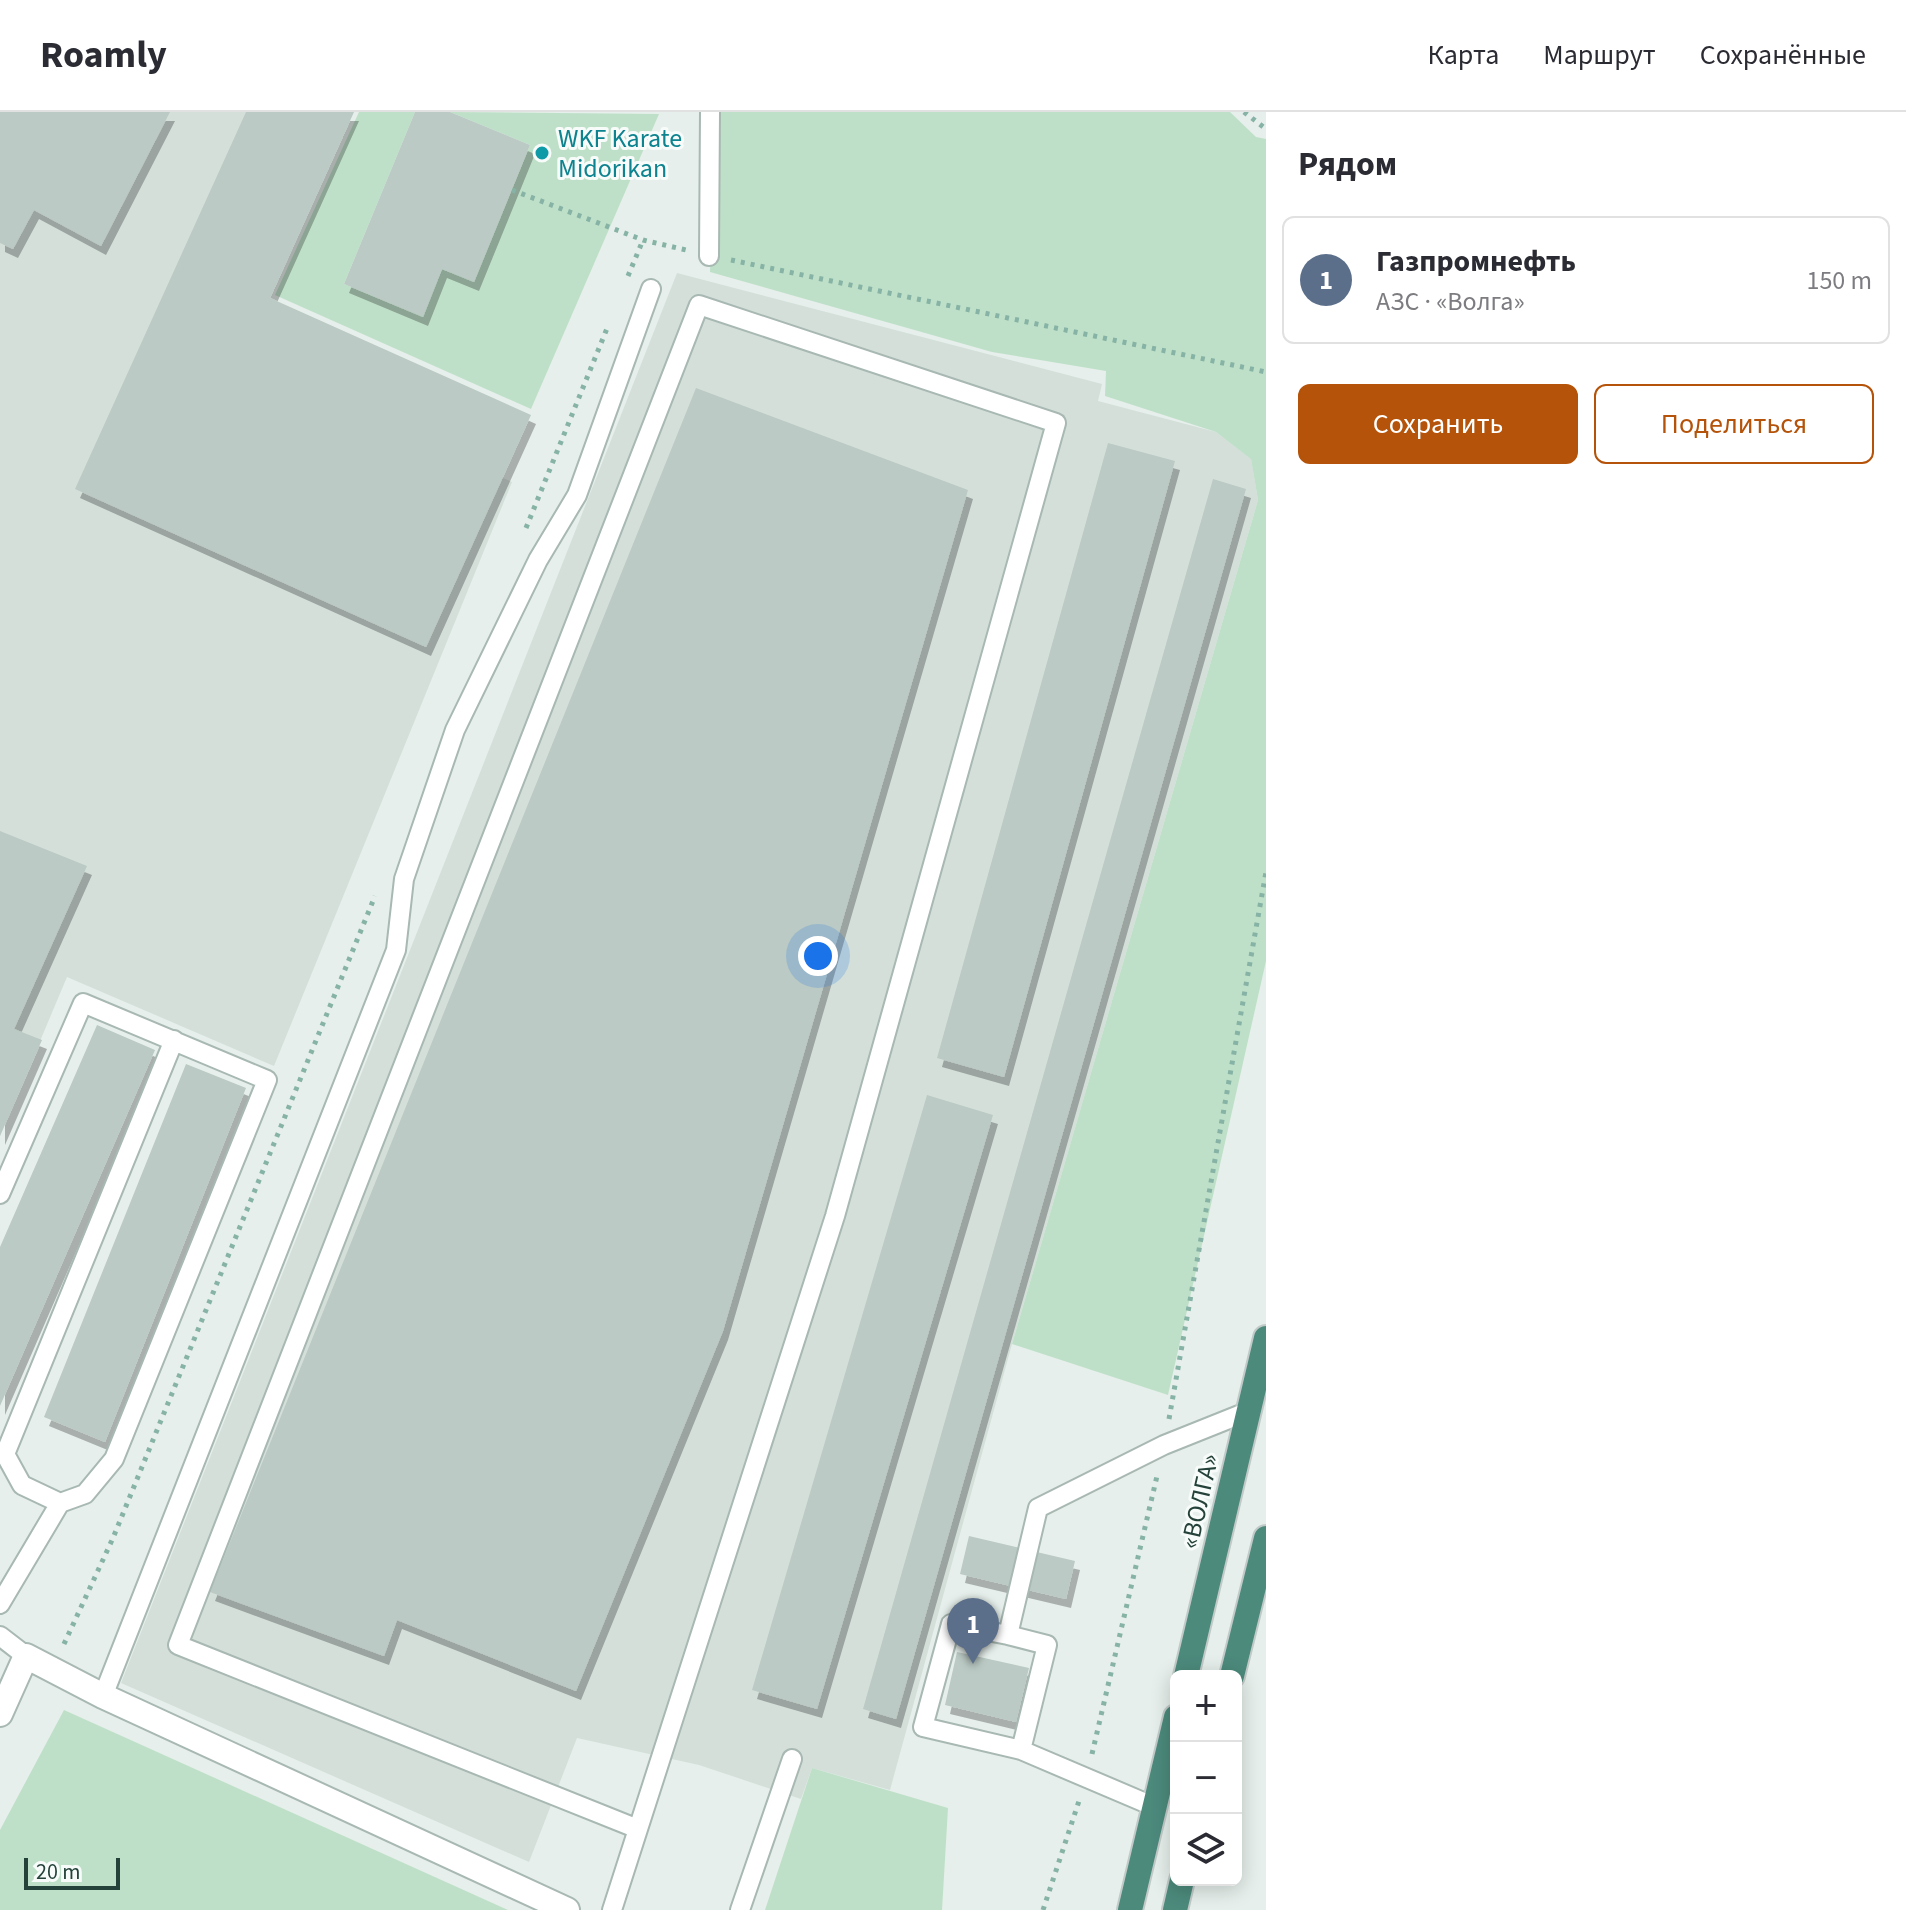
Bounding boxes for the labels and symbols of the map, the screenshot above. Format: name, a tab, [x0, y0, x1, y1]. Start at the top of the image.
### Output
place label: WKF Karate Midorikan	[558, 120, 682, 187]
marker: WKF Karate Midorikan	[533, 144, 551, 162]
your location	[798, 936, 838, 976]
street label: «ВОЛГА»	[1171, 1450, 1228, 1552]
pin: 1	[947, 1598, 999, 1664]
scale bar	[24, 1854, 120, 1890]

